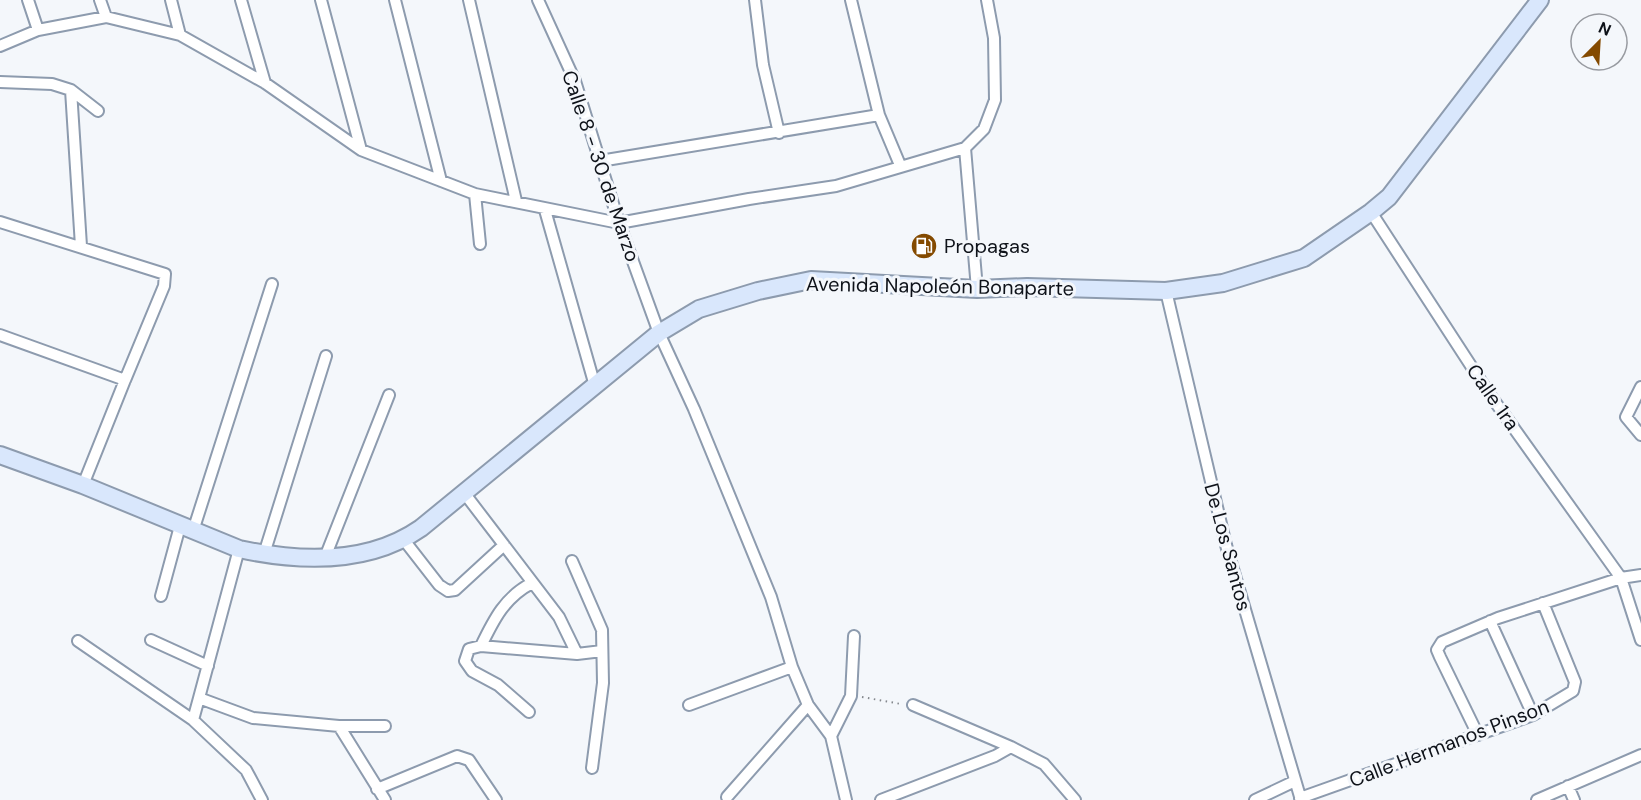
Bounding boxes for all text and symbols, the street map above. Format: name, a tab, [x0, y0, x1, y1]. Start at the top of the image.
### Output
north arrow	[1569, 12, 1629, 72]
text: N	[1595, 17, 1614, 41]
street label: Calle 8 - 30 de Marzo	[556, 67, 646, 265]
fuel station icon: Propagas	[909, 231, 939, 261]
place label: Propagas	[944, 233, 1030, 259]
street label: Avenida Napoleón Bonaparte	[806, 271, 1074, 301]
street label: Calle 1ra	[1461, 359, 1525, 435]
street label: De Los Santos	[1198, 480, 1258, 614]
street label: Calle Hermanos Pinson	[1345, 693, 1553, 793]

